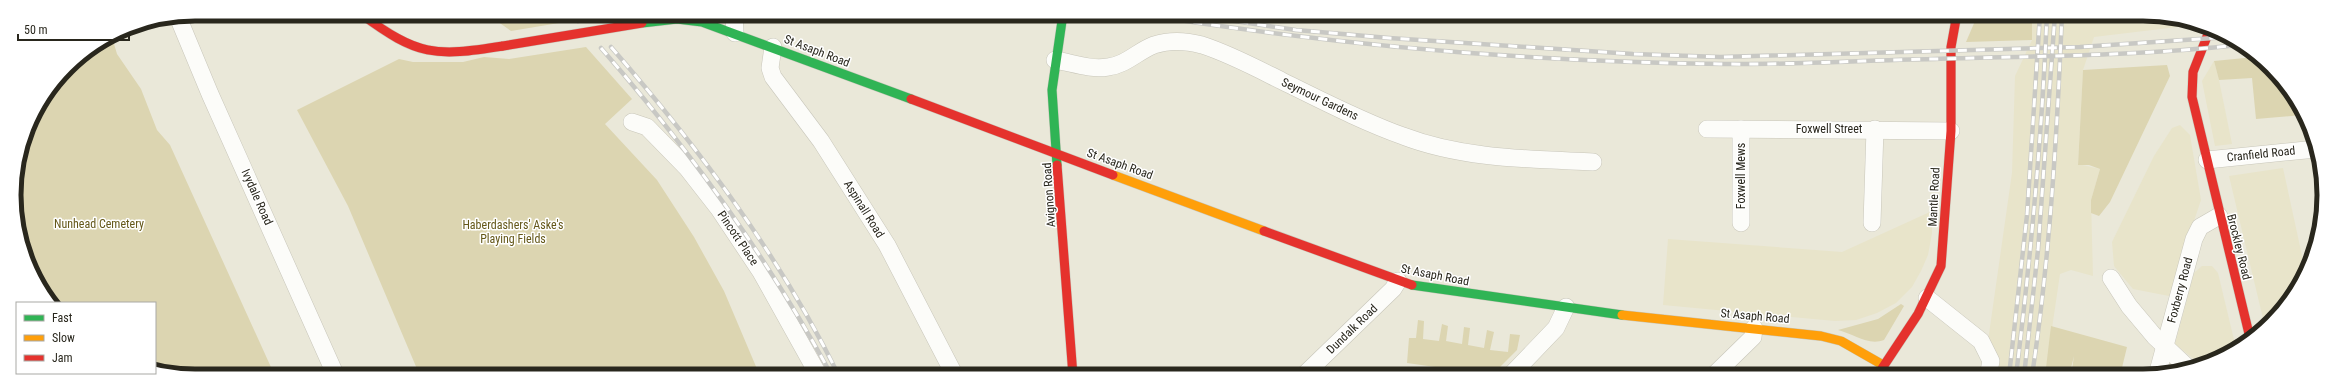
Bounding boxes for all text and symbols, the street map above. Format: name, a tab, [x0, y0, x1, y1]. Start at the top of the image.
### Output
scale bar	[18, 16, 129, 42]
text: 50 m	[24, 23, 48, 37]
street label: St Asaph Road	[782, 32, 852, 70]
street label: Seymour Gardens	[1279, 75, 1361, 123]
street label: Foxwell Street	[1796, 122, 1863, 136]
street label: Foxwell Mews	[1734, 143, 1748, 209]
street label: Cranfield Road	[2226, 143, 2296, 165]
street label: St Asaph Road	[1085, 146, 1155, 182]
street label: Avignon Road	[1040, 162, 1058, 228]
street label: Ivydale Road	[238, 167, 276, 227]
street label: Mantle Road	[1925, 167, 1943, 227]
street label: Aspinall Road	[841, 178, 887, 240]
street label: Pincott Place	[715, 208, 762, 268]
street label: Brockley Road	[2224, 213, 2254, 281]
park label: Nunhead Cemetery	[54, 217, 144, 231]
park label: Haberdashers' Aske's Playing Fields	[462, 218, 564, 246]
street label: Foxberry Road	[2164, 255, 2196, 324]
street label: St Asaph Road	[1400, 262, 1470, 288]
street label: Dundalk Road	[1324, 301, 1380, 357]
legend	[16, 302, 156, 374]
street label: St Asaph Road	[1720, 306, 1790, 326]
text: Fast	[52, 311, 73, 325]
text: Slow	[52, 331, 75, 345]
text: Jam	[52, 351, 73, 365]

